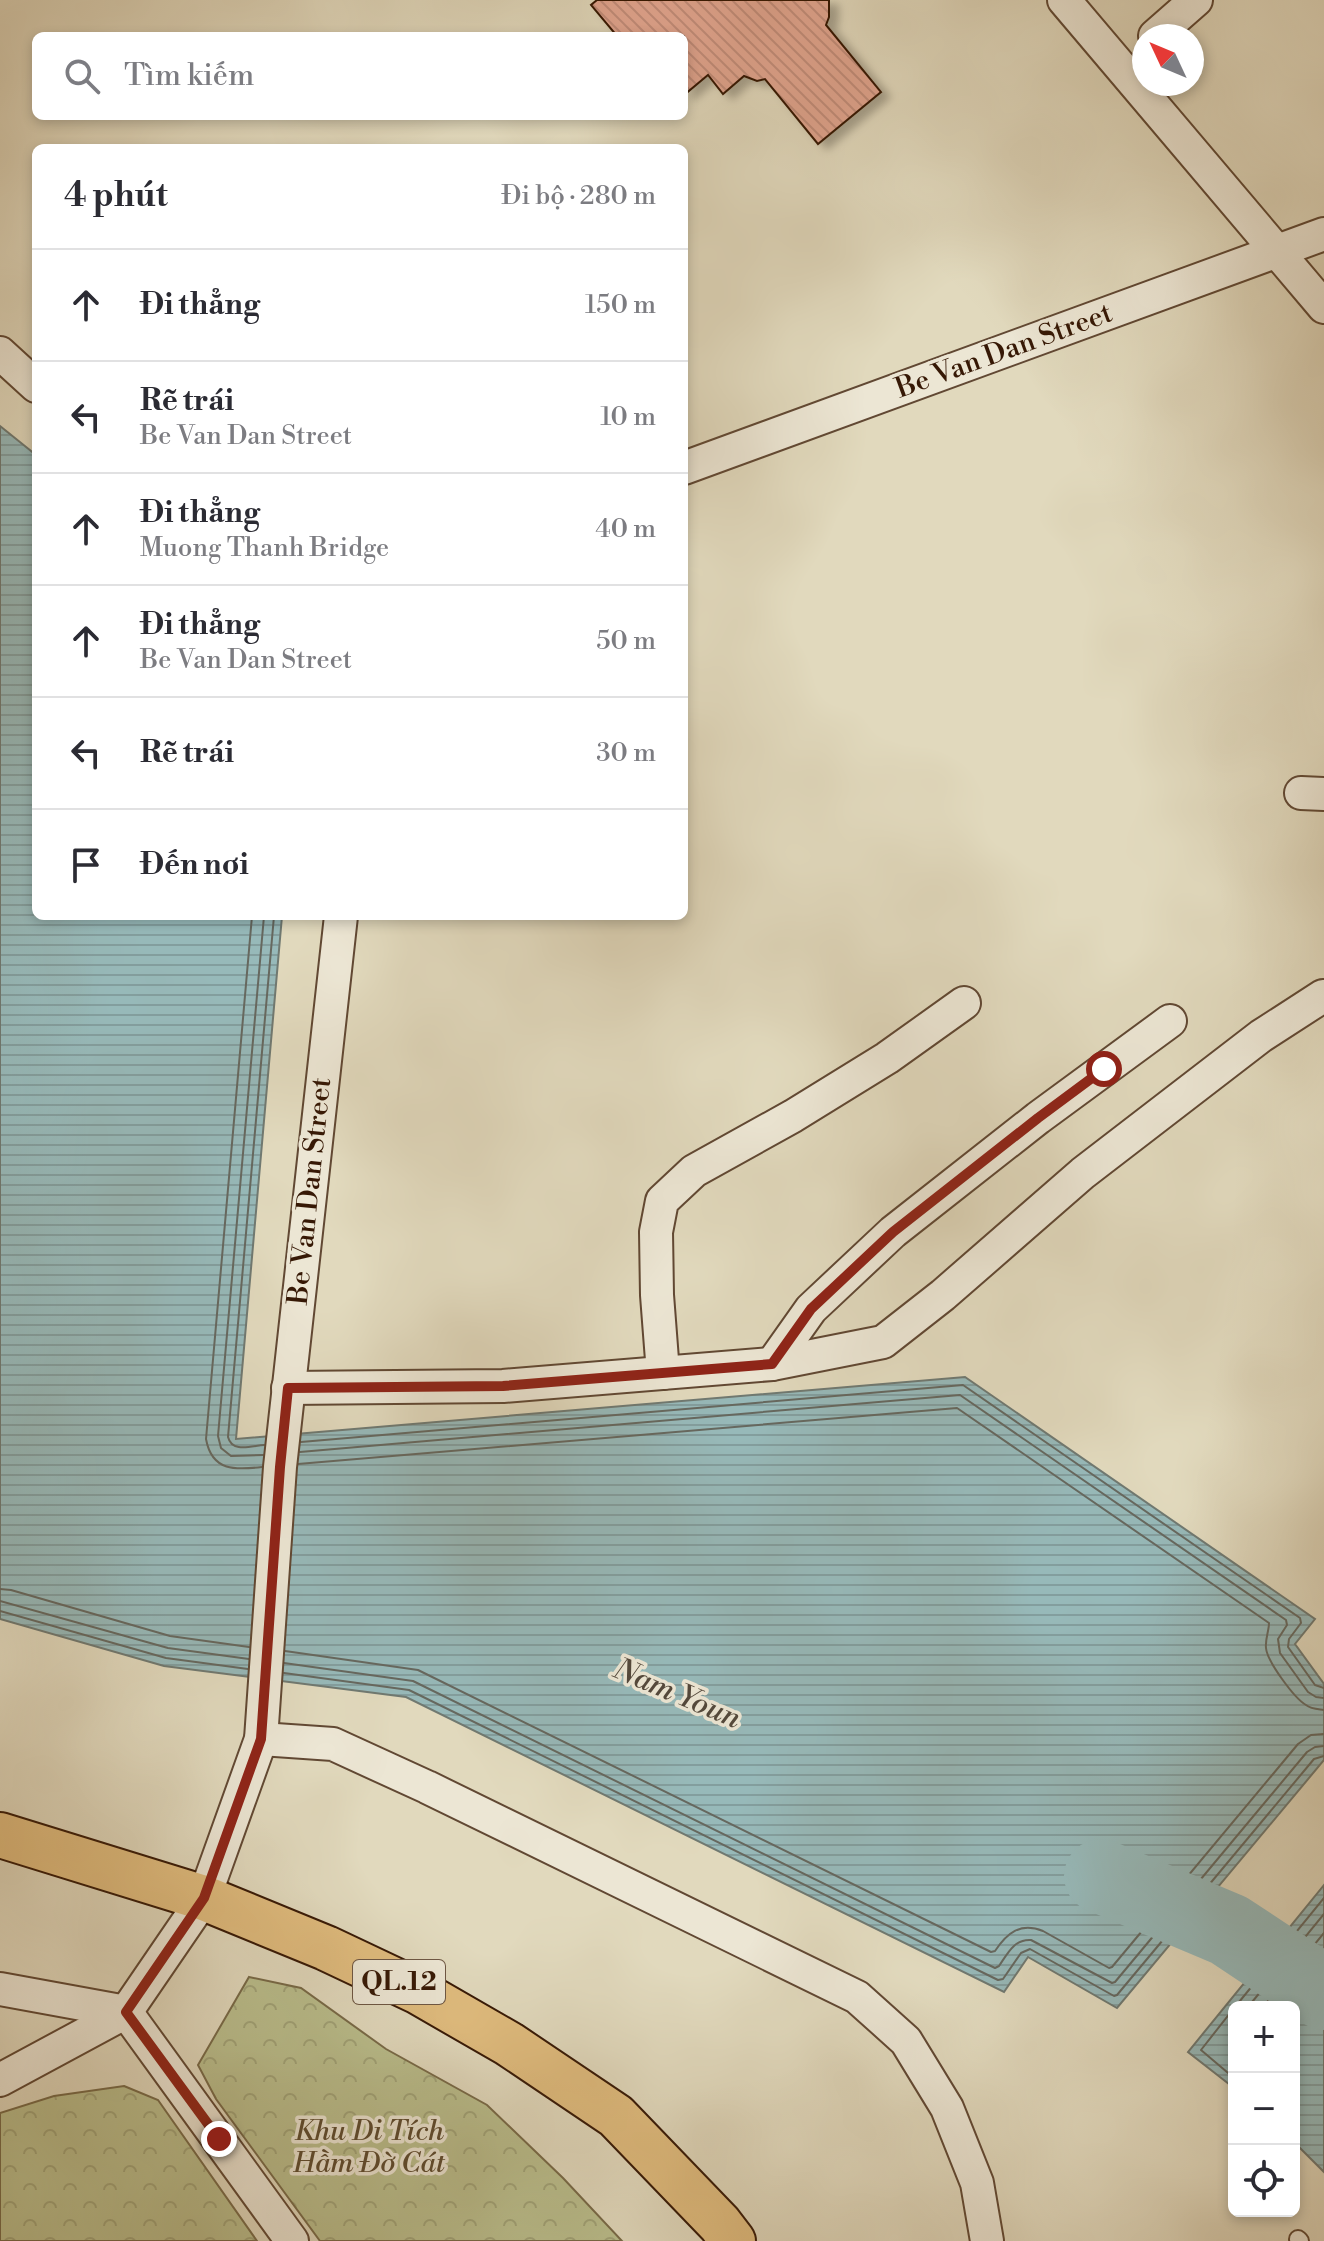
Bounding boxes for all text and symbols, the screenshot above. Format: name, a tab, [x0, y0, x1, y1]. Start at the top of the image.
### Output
north arrow	[1132, 24, 1204, 96]
search box	[32, 32, 688, 120]
icon: search	[60, 54, 104, 98]
text: Tìm kiếm	[124, 57, 254, 95]
text: 4 phút	[64, 175, 168, 217]
text: Đi bộ · 280 m	[501, 180, 656, 212]
icon: ahead	[64, 283, 108, 327]
text: Đi thẳng	[140, 286, 260, 324]
text: 150 m	[585, 289, 656, 321]
street label: Be Van Dan Street	[890, 295, 1117, 407]
text: Rẽ trái	[140, 382, 234, 420]
icon: left	[64, 395, 108, 439]
text: 10 m	[600, 401, 656, 433]
text: Be Van Dan Street	[140, 420, 352, 452]
text: Đi thẳng	[140, 494, 260, 532]
icon: ahead	[64, 507, 108, 551]
text: 40 m	[595, 513, 656, 545]
text: Muong Thanh Bridge	[140, 532, 389, 564]
text: Đi thẳng	[140, 606, 260, 644]
icon: ahead	[64, 619, 108, 663]
text: 50 m	[596, 625, 656, 657]
text: Be Van Dan Street	[140, 644, 352, 676]
icon: left	[64, 731, 108, 775]
text: Rẽ trái	[140, 734, 234, 772]
text: 30 m	[596, 737, 656, 769]
icon: arrive	[64, 843, 108, 887]
text: Đến nơi	[140, 846, 249, 884]
route start	[1086, 1051, 1122, 1087]
street label: Be Van Dan Street	[281, 1076, 339, 1307]
water label: Nam Youn	[607, 1650, 747, 1738]
road number: QL.12	[353, 1960, 445, 2004]
map controls	[1228, 2001, 1300, 2217]
button: +	[1228, 2001, 1300, 2073]
button: −	[1228, 2073, 1300, 2145]
park label: Khu Di Tích Hầm Đờ Cát	[292, 2114, 446, 2181]
route end	[201, 2121, 237, 2157]
button: locate	[1228, 2145, 1300, 2217]

